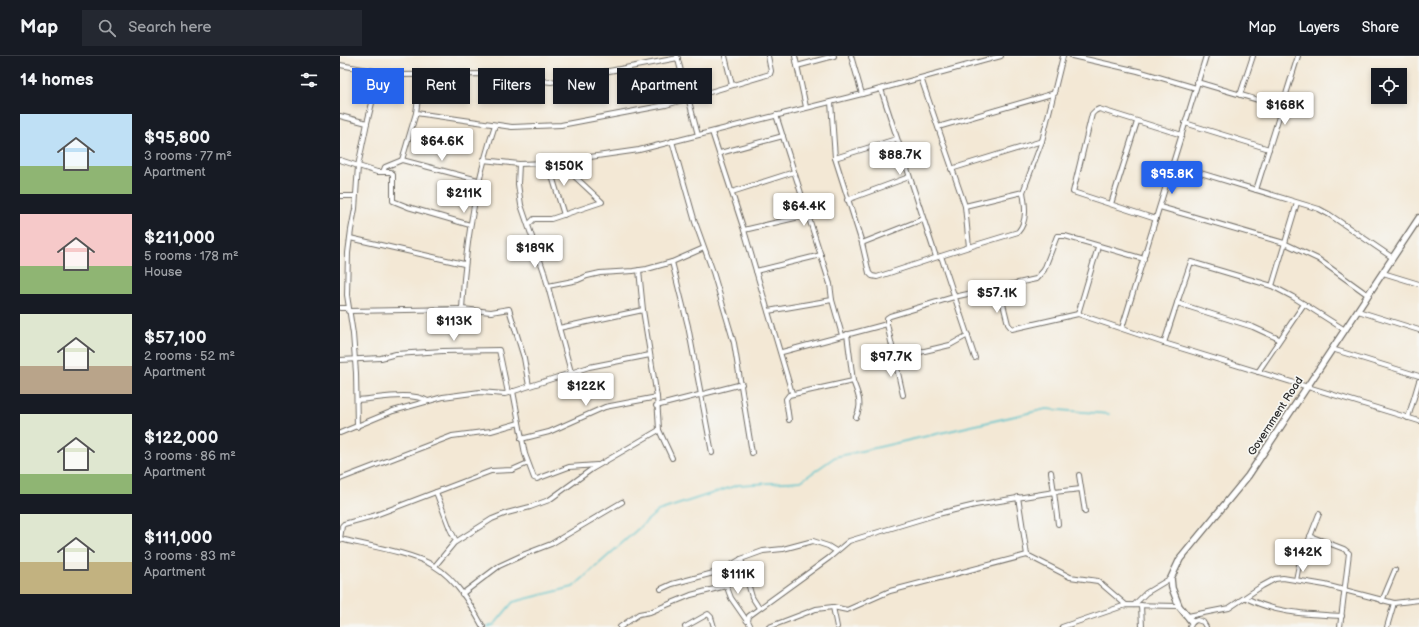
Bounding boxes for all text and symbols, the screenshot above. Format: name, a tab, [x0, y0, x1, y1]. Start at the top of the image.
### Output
search box	[82, 10, 362, 46]
text: Map	[20, 16, 58, 39]
icon: search	[96, 17, 118, 39]
text: Search here	[128, 18, 211, 37]
text: Map	[1248, 19, 1276, 36]
text: Layers	[1298, 19, 1340, 36]
text: Share	[1362, 19, 1399, 36]
chip: Buy	[352, 68, 404, 104]
chip: Rent	[412, 68, 470, 104]
chip: Filters	[478, 68, 545, 104]
chip: New	[553, 68, 609, 104]
chip: Apartment	[617, 68, 712, 104]
map controls	[1371, 68, 1407, 104]
button: locate	[1371, 68, 1407, 104]
icon: filters	[298, 69, 320, 91]
text: 14 homes	[20, 70, 93, 90]
pin: $168K	[1257, 92, 1313, 126]
text: $168K	[1266, 97, 1304, 113]
text: $95,800	[144, 128, 210, 148]
pin: $64.6K	[409, 128, 475, 162]
icon: home	[52, 130, 100, 178]
text: $64.6K	[420, 133, 464, 149]
pin: $88.7K	[867, 142, 933, 176]
text: $88.7K	[878, 147, 922, 163]
text: 3 rooms · 77 m²	[144, 148, 232, 164]
pin: $150K	[536, 153, 592, 187]
text: $150K	[545, 158, 583, 174]
pin: $95.8K	[1139, 161, 1205, 195]
text: Apartment	[144, 164, 205, 180]
text: $95.8K	[1150, 166, 1194, 182]
pin: $211K	[436, 180, 492, 214]
text: $211K	[446, 185, 482, 201]
pin: $64.4K	[771, 193, 837, 227]
text: $64.4K	[782, 198, 826, 214]
text: $211,000	[144, 228, 215, 248]
icon: home	[52, 230, 100, 278]
pin: $189K	[507, 235, 563, 269]
text: $189K	[516, 240, 554, 256]
text: 5 rooms · 178 m²	[144, 248, 239, 264]
text: House	[144, 264, 182, 280]
pin: $57.1K	[964, 280, 1030, 314]
text: $57.1K	[977, 285, 1017, 301]
pin: $113K	[426, 308, 482, 342]
text: $113K	[436, 313, 472, 329]
text: $57,100	[144, 328, 207, 348]
icon: home	[52, 330, 100, 378]
pin: $97.7K	[858, 344, 924, 378]
text: 2 rooms · 52 m²	[144, 348, 235, 364]
text: $97.7K	[870, 349, 912, 365]
text: Apartment	[144, 364, 205, 380]
pin: $122K	[558, 373, 614, 407]
street label: Government Road	[1245, 375, 1306, 458]
text: $122K	[567, 378, 605, 394]
text: $122,000	[144, 428, 218, 448]
icon: home	[52, 430, 100, 478]
text: 3 rooms · 86 m²	[144, 448, 236, 464]
text: Apartment	[144, 464, 205, 480]
text: $111,000	[144, 528, 212, 548]
icon: home	[52, 530, 100, 578]
pin: $142K	[1275, 539, 1331, 573]
text: $142K	[1284, 544, 1322, 560]
text: 3 rooms · 83 m²	[144, 548, 236, 564]
pin: $111K	[710, 561, 766, 595]
text: Apartment	[144, 564, 205, 580]
text: $111K	[721, 566, 755, 582]

